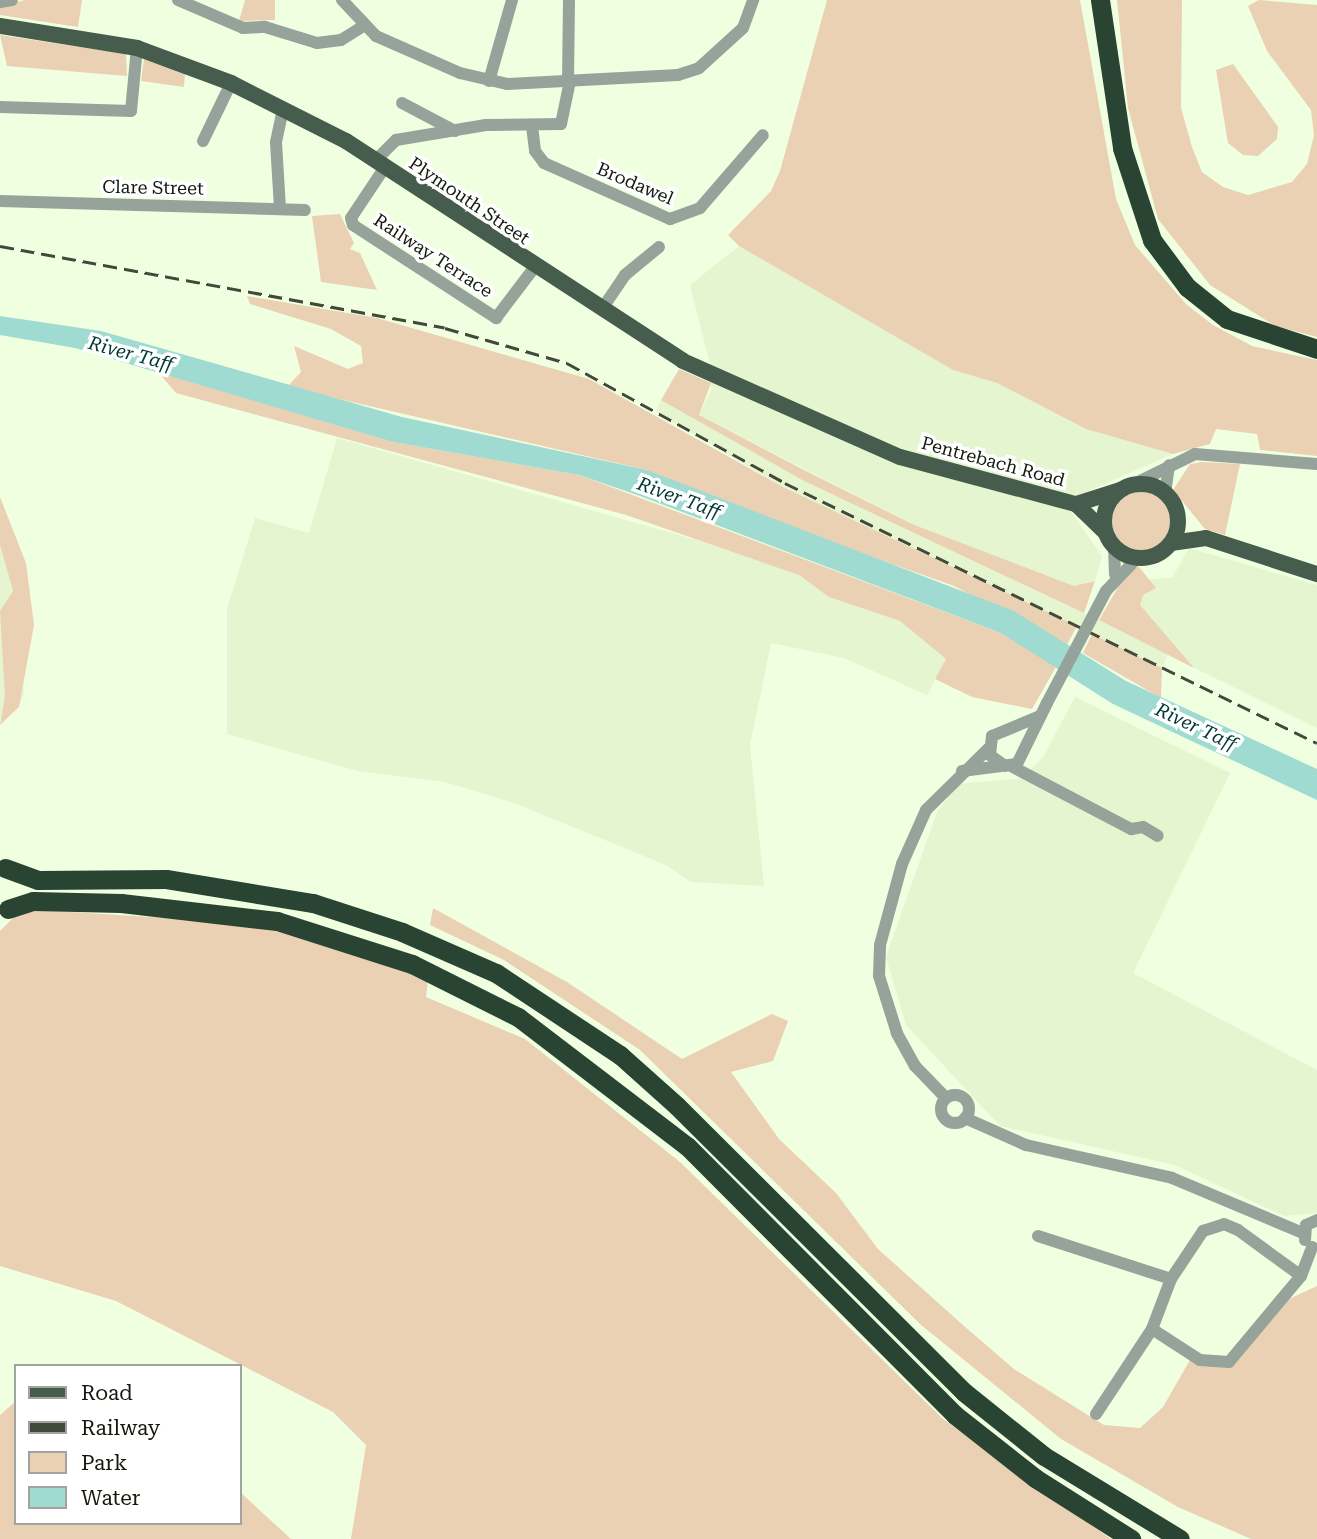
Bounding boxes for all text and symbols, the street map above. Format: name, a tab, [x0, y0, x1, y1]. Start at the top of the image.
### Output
street label: Plymouth Street	[405, 153, 533, 249]
street label: Brodawel	[593, 158, 677, 210]
street label: Clare Street	[102, 176, 204, 200]
street label: Railway Terrace	[370, 210, 496, 302]
water label: River Taff	[86, 332, 176, 376]
street label: Pentrebach Road	[919, 432, 1067, 492]
water label: River Taff	[634, 472, 724, 524]
water label: River Taff	[1152, 698, 1240, 756]
legend	[14, 1364, 242, 1525]
text: Road	[81, 1381, 133, 1405]
text: Railway	[81, 1416, 160, 1440]
text: Park	[81, 1451, 127, 1475]
text: Water	[81, 1486, 140, 1510]

